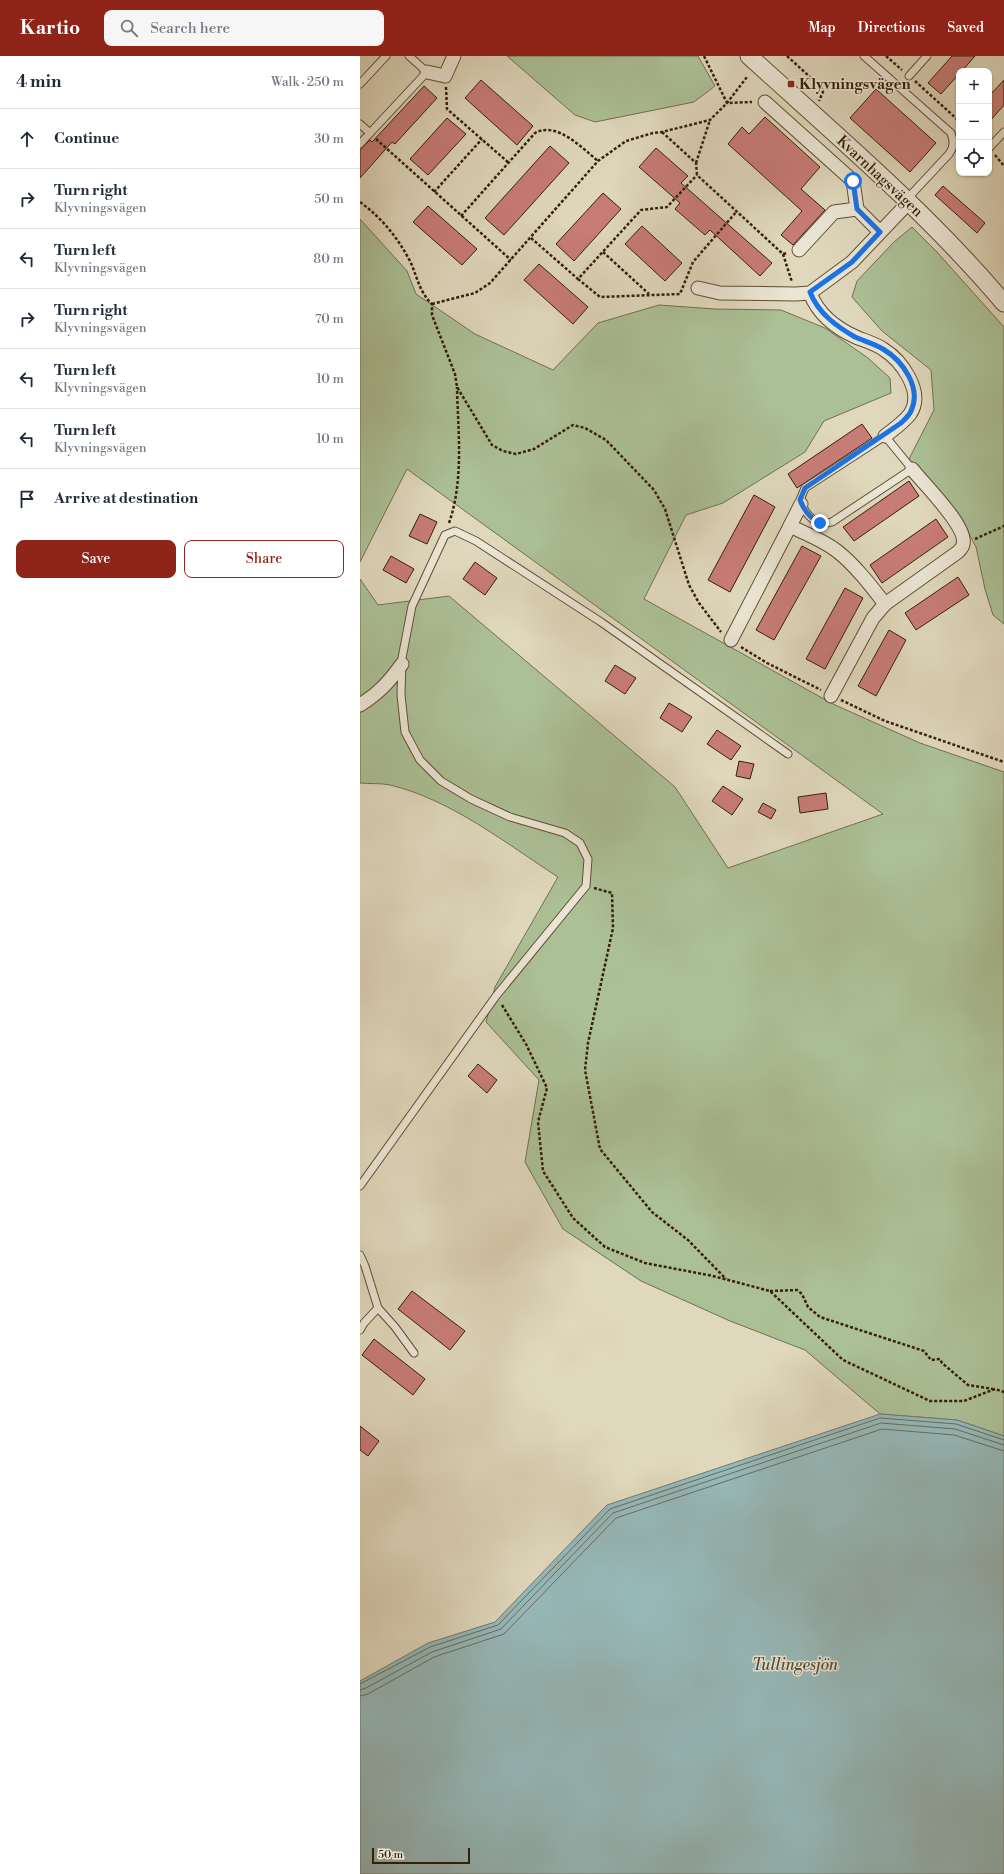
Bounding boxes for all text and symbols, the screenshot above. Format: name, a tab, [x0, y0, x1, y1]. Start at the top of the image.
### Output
search box	[104, 10, 384, 46]
text: Kartio	[20, 16, 80, 40]
icon: search	[118, 17, 140, 39]
text: Search here	[150, 19, 230, 38]
text: Map	[808, 19, 836, 37]
text: Directions	[858, 19, 925, 37]
text: Saved	[947, 19, 984, 37]
map controls	[956, 68, 992, 176]
button: +	[956, 68, 992, 104]
text: 4 min	[16, 71, 61, 93]
text: Walk · 250 m	[271, 74, 344, 90]
place label: Klyvningsvägen	[799, 75, 912, 94]
marker: Klyvningsvägen	[786, 79, 796, 89]
button: −	[956, 104, 992, 140]
icon: ahead	[16, 128, 38, 150]
text: Continue	[54, 129, 119, 148]
text: 30 m	[314, 131, 344, 147]
street label: Kvarnhagsvägen	[832, 131, 927, 221]
button: locate	[956, 140, 992, 176]
route start	[844, 172, 862, 190]
text: Turn right	[54, 181, 128, 200]
icon: right	[16, 188, 38, 210]
text: 50 m	[314, 191, 344, 207]
text: Klyvningsvägen	[54, 200, 147, 216]
text: Turn left	[54, 241, 116, 260]
icon: left	[16, 248, 38, 270]
text: 80 m	[313, 251, 344, 267]
text: Klyvningsvägen	[54, 260, 147, 276]
text: Turn right	[54, 301, 128, 320]
icon: right	[16, 308, 38, 330]
text: 70 m	[315, 311, 344, 327]
text: Klyvningsvägen	[54, 320, 147, 336]
text: Turn left	[54, 361, 116, 380]
icon: left	[16, 368, 38, 390]
text: 10 m	[316, 371, 344, 387]
text: Klyvningsvägen	[54, 380, 147, 396]
text: Turn left	[54, 421, 116, 440]
icon: left	[16, 428, 38, 450]
text: 10 m	[316, 431, 344, 447]
text: Klyvningsvägen	[54, 440, 147, 456]
icon: arrive	[16, 488, 38, 510]
text: Arrive at destination	[54, 489, 198, 508]
route end	[811, 514, 829, 532]
button: Save	[16, 540, 176, 578]
button: Share	[184, 540, 344, 578]
water label: Tullingesjön	[752, 1655, 839, 1675]
scale bar	[372, 1846, 470, 1865]
text: 50 m	[378, 1848, 403, 1862]

